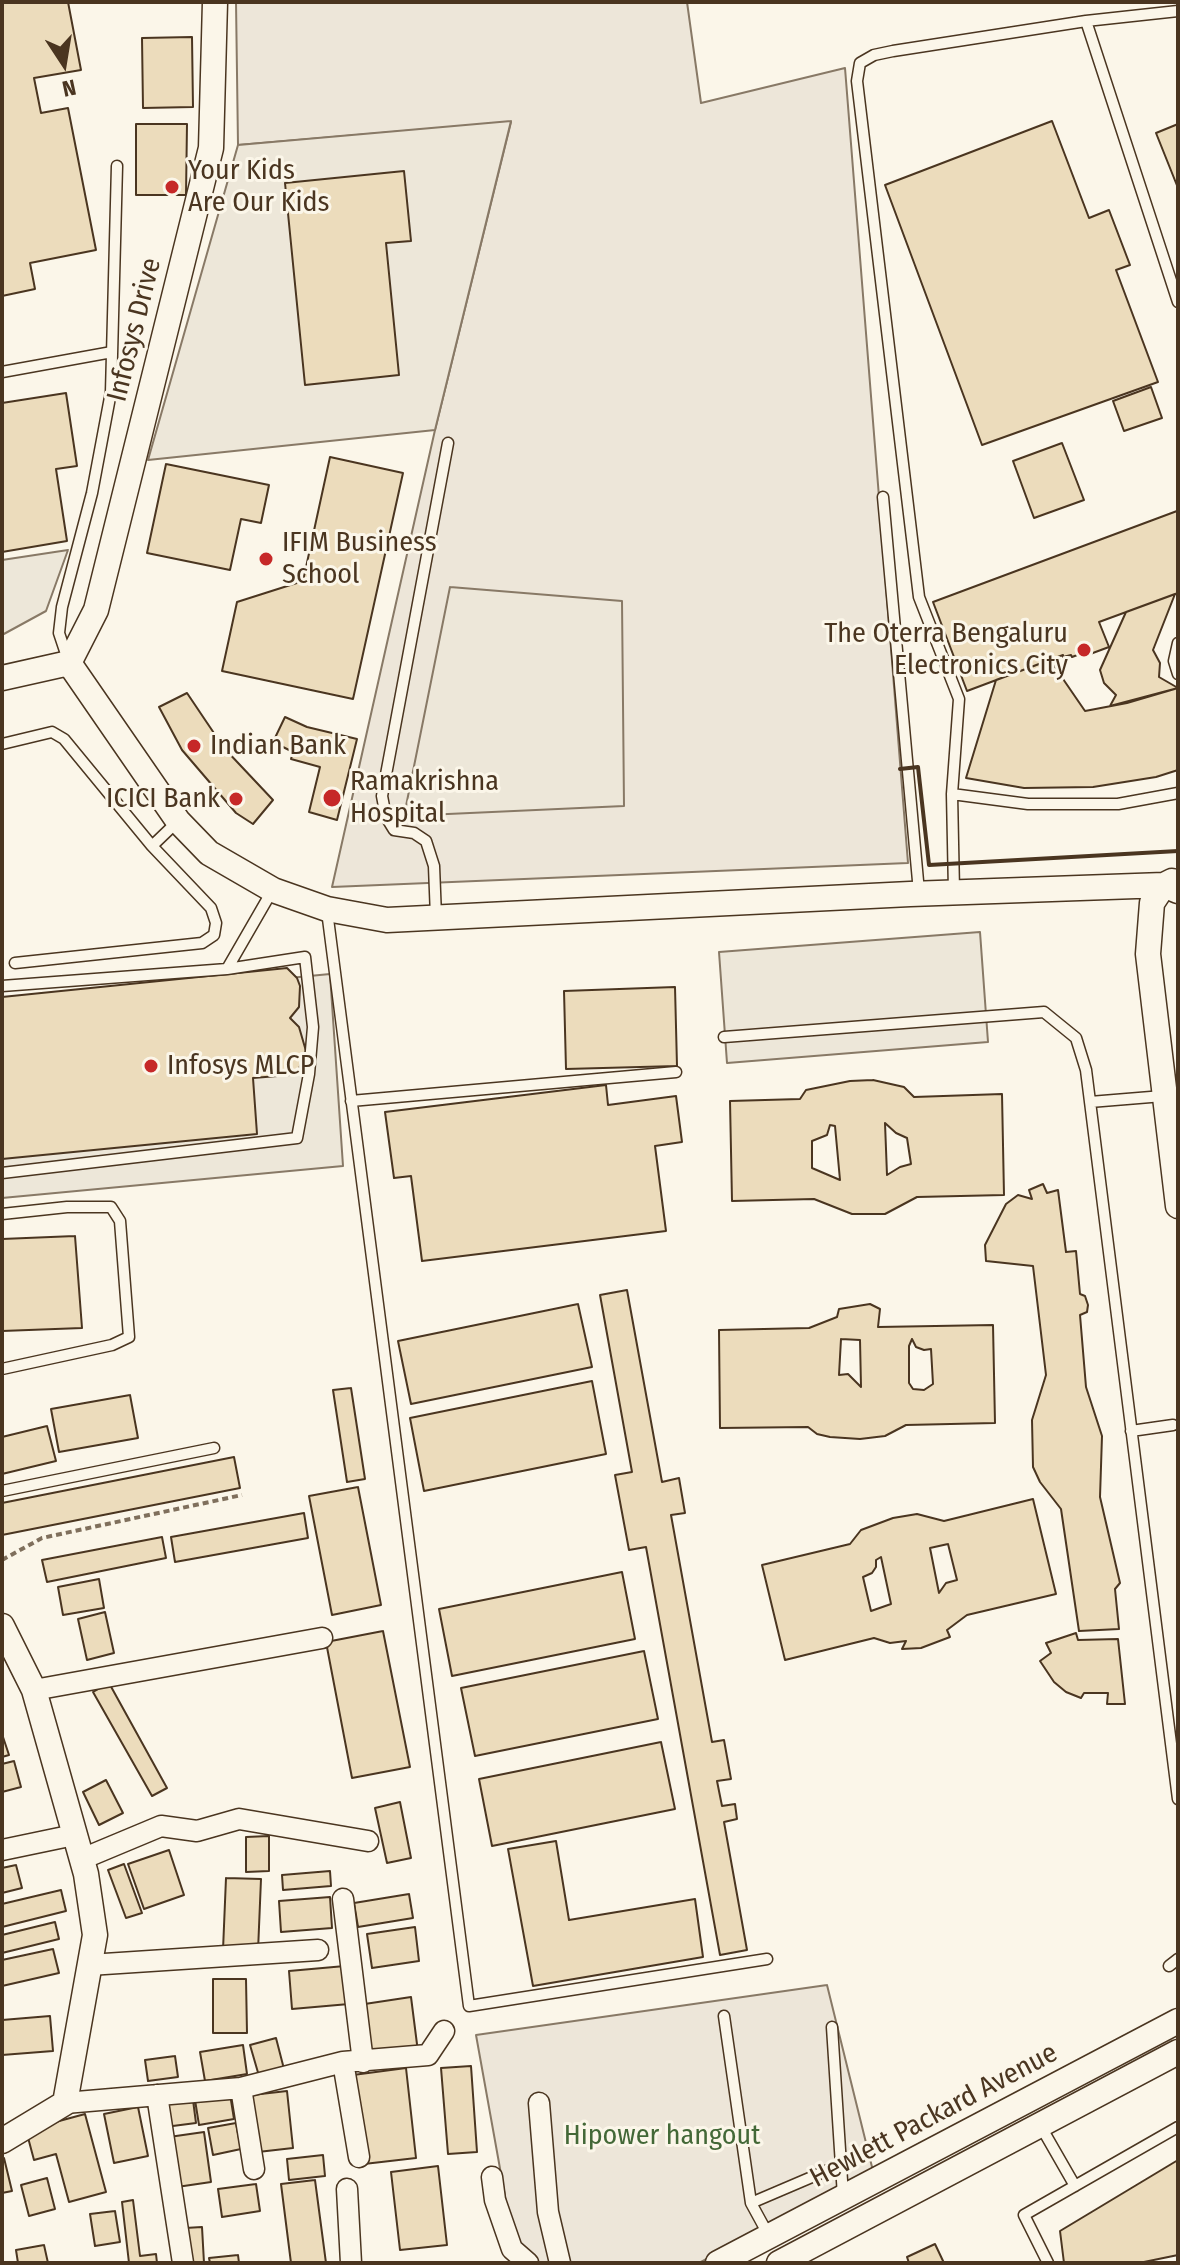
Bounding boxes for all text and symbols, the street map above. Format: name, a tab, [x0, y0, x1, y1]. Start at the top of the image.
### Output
north arrow	[24, 24, 104, 104]
text: N	[60, 73, 78, 103]
place label: Your Kids Are Our Kids	[188, 154, 330, 220]
marker: Your Kids Are Our Kids	[163, 178, 181, 196]
street label: Infosys Drive	[101, 255, 169, 405]
place label: IFIM Business School	[282, 526, 437, 592]
marker: IFIM Business School	[257, 550, 275, 568]
place label: The Oterra Bengaluru Electronics City	[824, 617, 1068, 683]
marker: The Oterra Bengaluru Electronics City	[1075, 641, 1093, 659]
place label: Indian Bank	[210, 729, 346, 763]
marker: Indian Bank	[185, 737, 203, 755]
place label: Ramakrishna Hospital	[350, 765, 499, 831]
place label: ICICI Bank	[106, 782, 220, 816]
marker: Ramakrishna Hospital	[321, 787, 343, 809]
marker: ICICI Bank	[227, 790, 245, 808]
place label: Infosys MLCP	[167, 1049, 314, 1083]
marker: Infosys MLCP	[142, 1057, 160, 1075]
street label: Hewlett Packard Avenue	[805, 2037, 1063, 2195]
park label: Hipower hangout	[564, 2119, 760, 2153]

